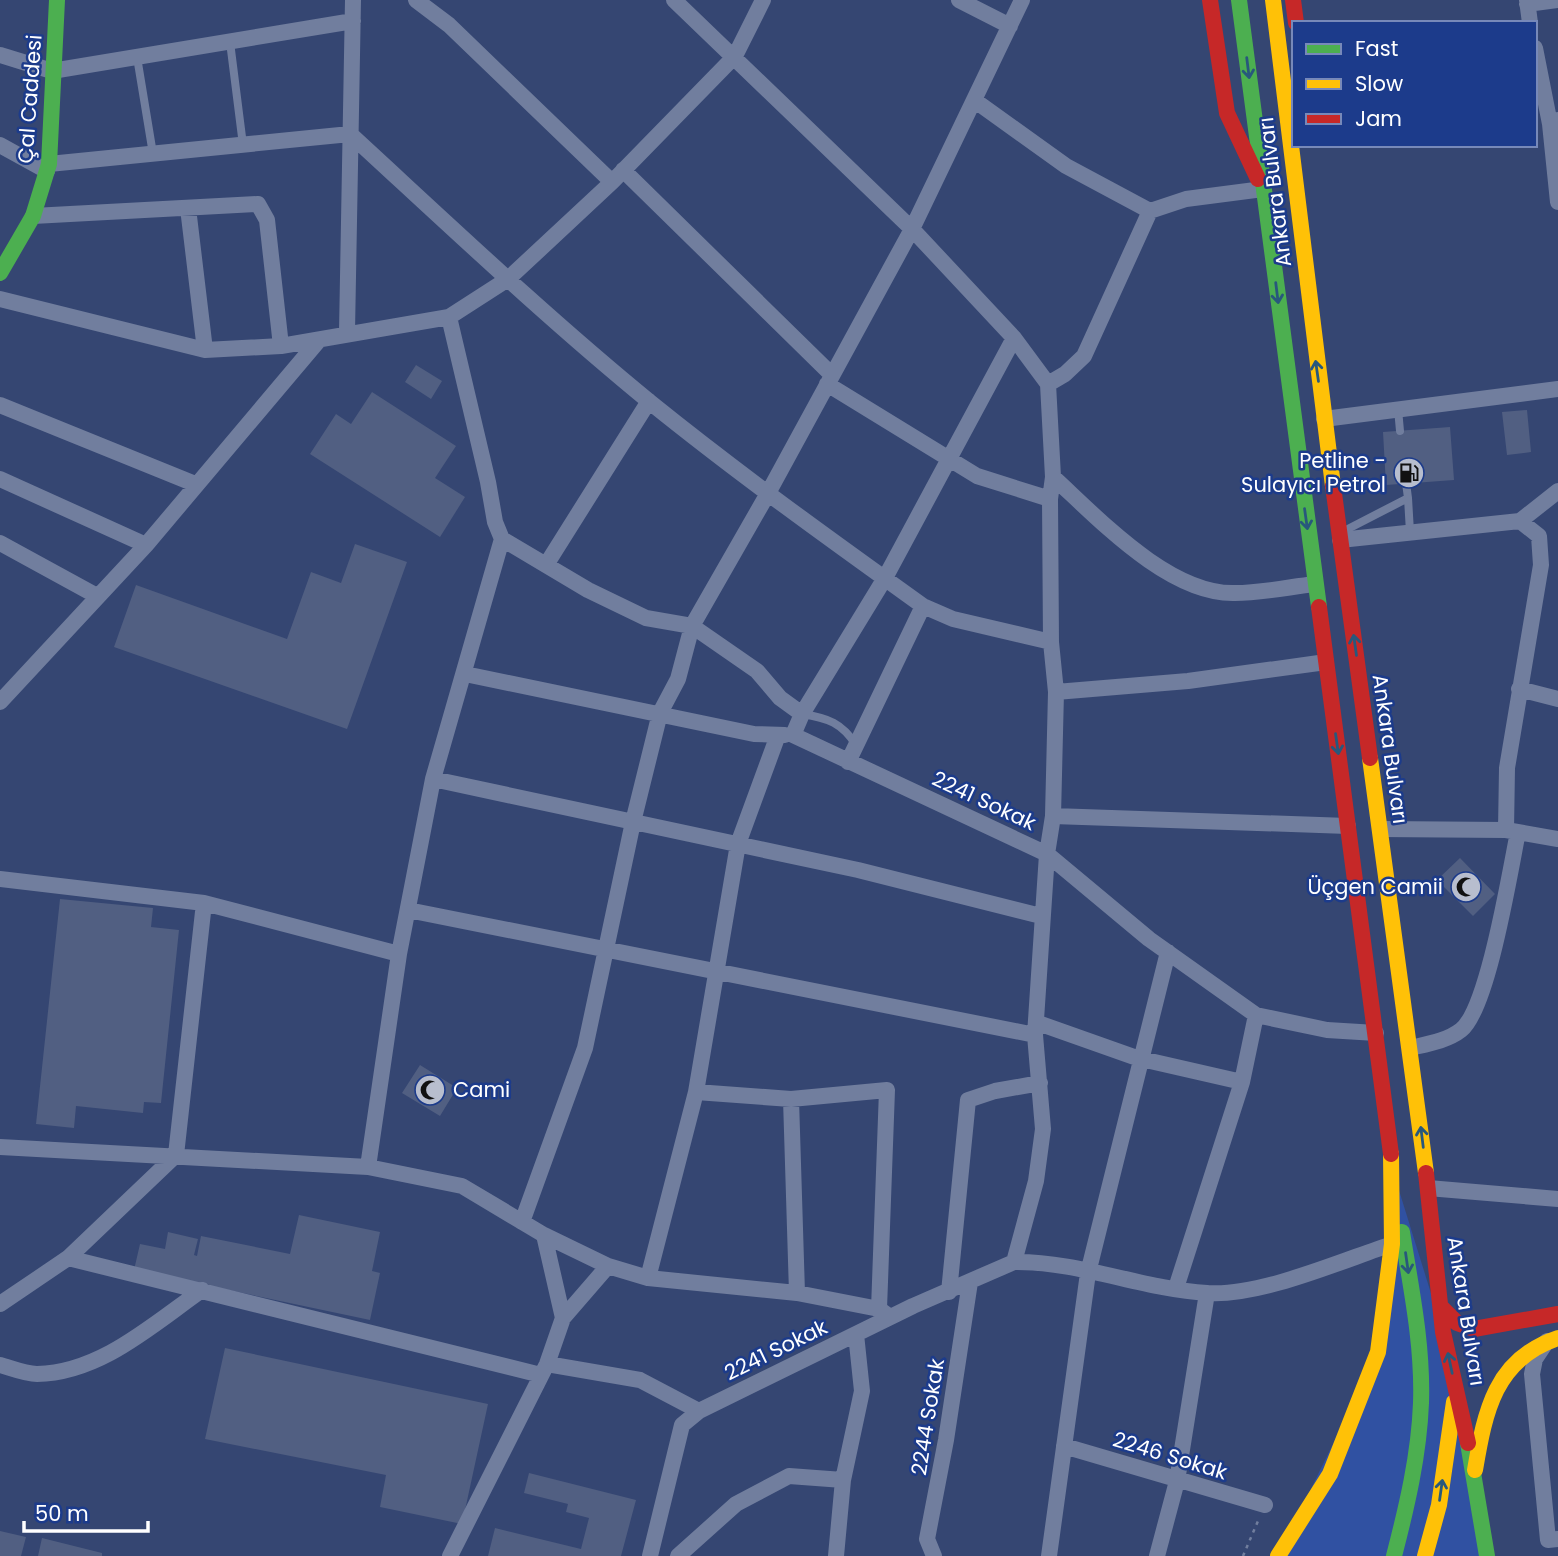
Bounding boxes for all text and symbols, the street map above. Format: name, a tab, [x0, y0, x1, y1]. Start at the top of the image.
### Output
legend	[1292, 21, 1537, 147]
street label: Çal Caddesi	[11, 34, 48, 164]
text: Fast	[1355, 34, 1398, 63]
one-way arrow	[1242, 56, 1255, 79]
text: Slow	[1355, 69, 1403, 98]
text: Jam	[1355, 104, 1402, 133]
street label: Ankara Bulvarı	[1251, 116, 1298, 269]
one-way arrow	[1270, 282, 1283, 304]
one-way arrow	[1310, 360, 1323, 383]
place label: Petline - Sulayıcı Petrol	[1241, 446, 1386, 499]
fuel station icon: Petline - Sulayıcı Petrol	[1392, 456, 1426, 490]
one-way arrow	[1300, 507, 1313, 530]
one-way arrow	[1348, 634, 1361, 657]
street label: Ankara Bulvarı	[1366, 672, 1415, 826]
one-way arrow	[1330, 733, 1343, 755]
street label: 2241 Sokak	[928, 764, 1041, 837]
mosque icon: Üçgen Camii	[1449, 870, 1483, 904]
place label: Üçgen Camii	[1307, 872, 1443, 901]
mosque icon: Cami	[413, 1073, 447, 1107]
place label: Cami	[453, 1075, 510, 1104]
one-way arrow	[1415, 1126, 1428, 1149]
street label: Ankara Bulvarı	[1440, 1234, 1493, 1388]
one-way arrow	[1401, 1251, 1414, 1274]
street label: 2241 Sokak	[719, 1312, 832, 1387]
one-way arrow	[1443, 1352, 1456, 1375]
street label: 2244 Sokak	[904, 1356, 951, 1477]
street label: 2246 Sokak	[1110, 1424, 1231, 1487]
one-way arrow	[1435, 1479, 1448, 1501]
scale bar	[24, 1490, 149, 1534]
text: 50 m	[35, 1499, 89, 1528]

